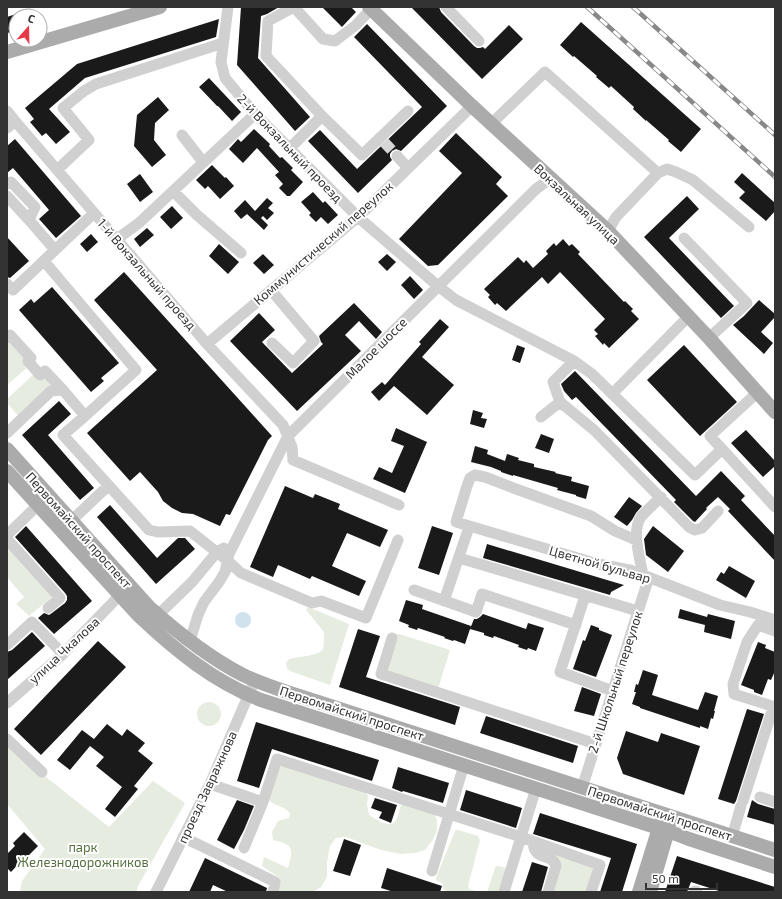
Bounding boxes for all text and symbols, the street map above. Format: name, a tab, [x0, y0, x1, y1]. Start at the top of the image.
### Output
north arrow	[8, 8, 48, 48]
text: С	[26, 11, 37, 26]
street label: 2-й Вокзальный проезд	[234, 90, 346, 206]
street label: Вокзальная улица	[531, 160, 623, 248]
street label: Коммунистический переулок	[250, 178, 396, 308]
street label: 1-й Вокзальный проезд	[94, 215, 200, 333]
street label: Малое шоссе	[342, 314, 410, 382]
street label: Первомайский проспект	[23, 469, 136, 592]
street label: Цветной бульвар	[548, 542, 652, 586]
street label: 2-й Школьный переулок	[584, 609, 646, 755]
street label: улица Чкалова	[25, 613, 103, 687]
street label: Первомайский проспект	[278, 682, 427, 744]
street label: проезд Завражнова	[174, 728, 240, 846]
street label: Первомайский проспект	[586, 782, 735, 844]
park label: парк Железнодорожников	[17, 839, 149, 870]
scale bar	[646, 865, 717, 891]
text: 50 m	[652, 871, 679, 885]

